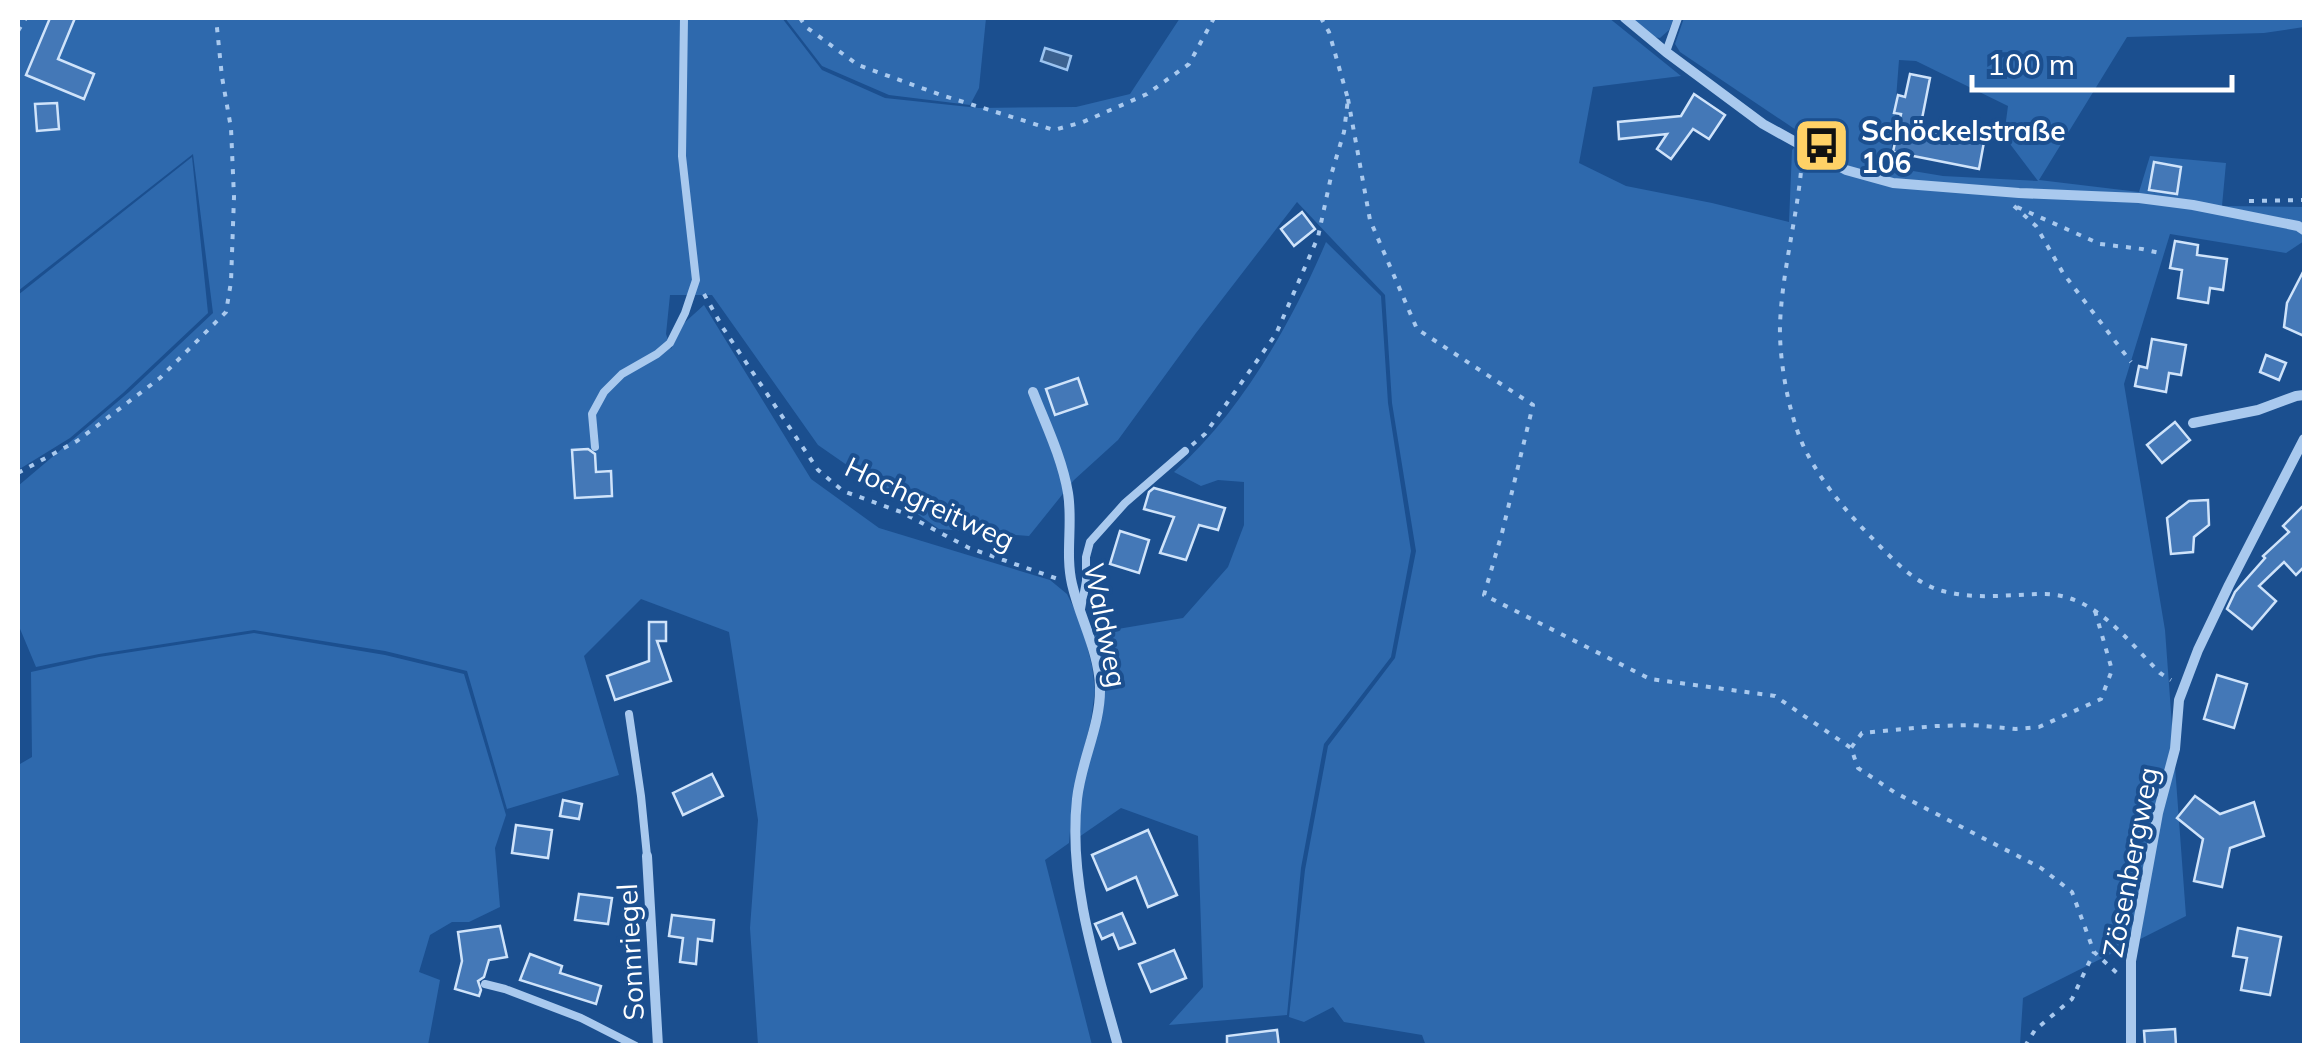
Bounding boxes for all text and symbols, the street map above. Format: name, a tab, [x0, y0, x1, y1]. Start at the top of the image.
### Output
scale bar	[1972, 30, 2232, 92]
text: 100 m	[1987, 45, 2075, 83]
place label: Schöckelstraße 106	[1861, 113, 2066, 180]
bus stop icon: Schöckelstraße 106	[1792, 116, 1852, 176]
street label: Hochgreitweg	[840, 449, 1020, 557]
street label: Waldweg	[1077, 560, 1135, 690]
street label: Zösenbergweg	[2094, 764, 2166, 960]
street label: Sonnriegel	[609, 883, 651, 1021]

